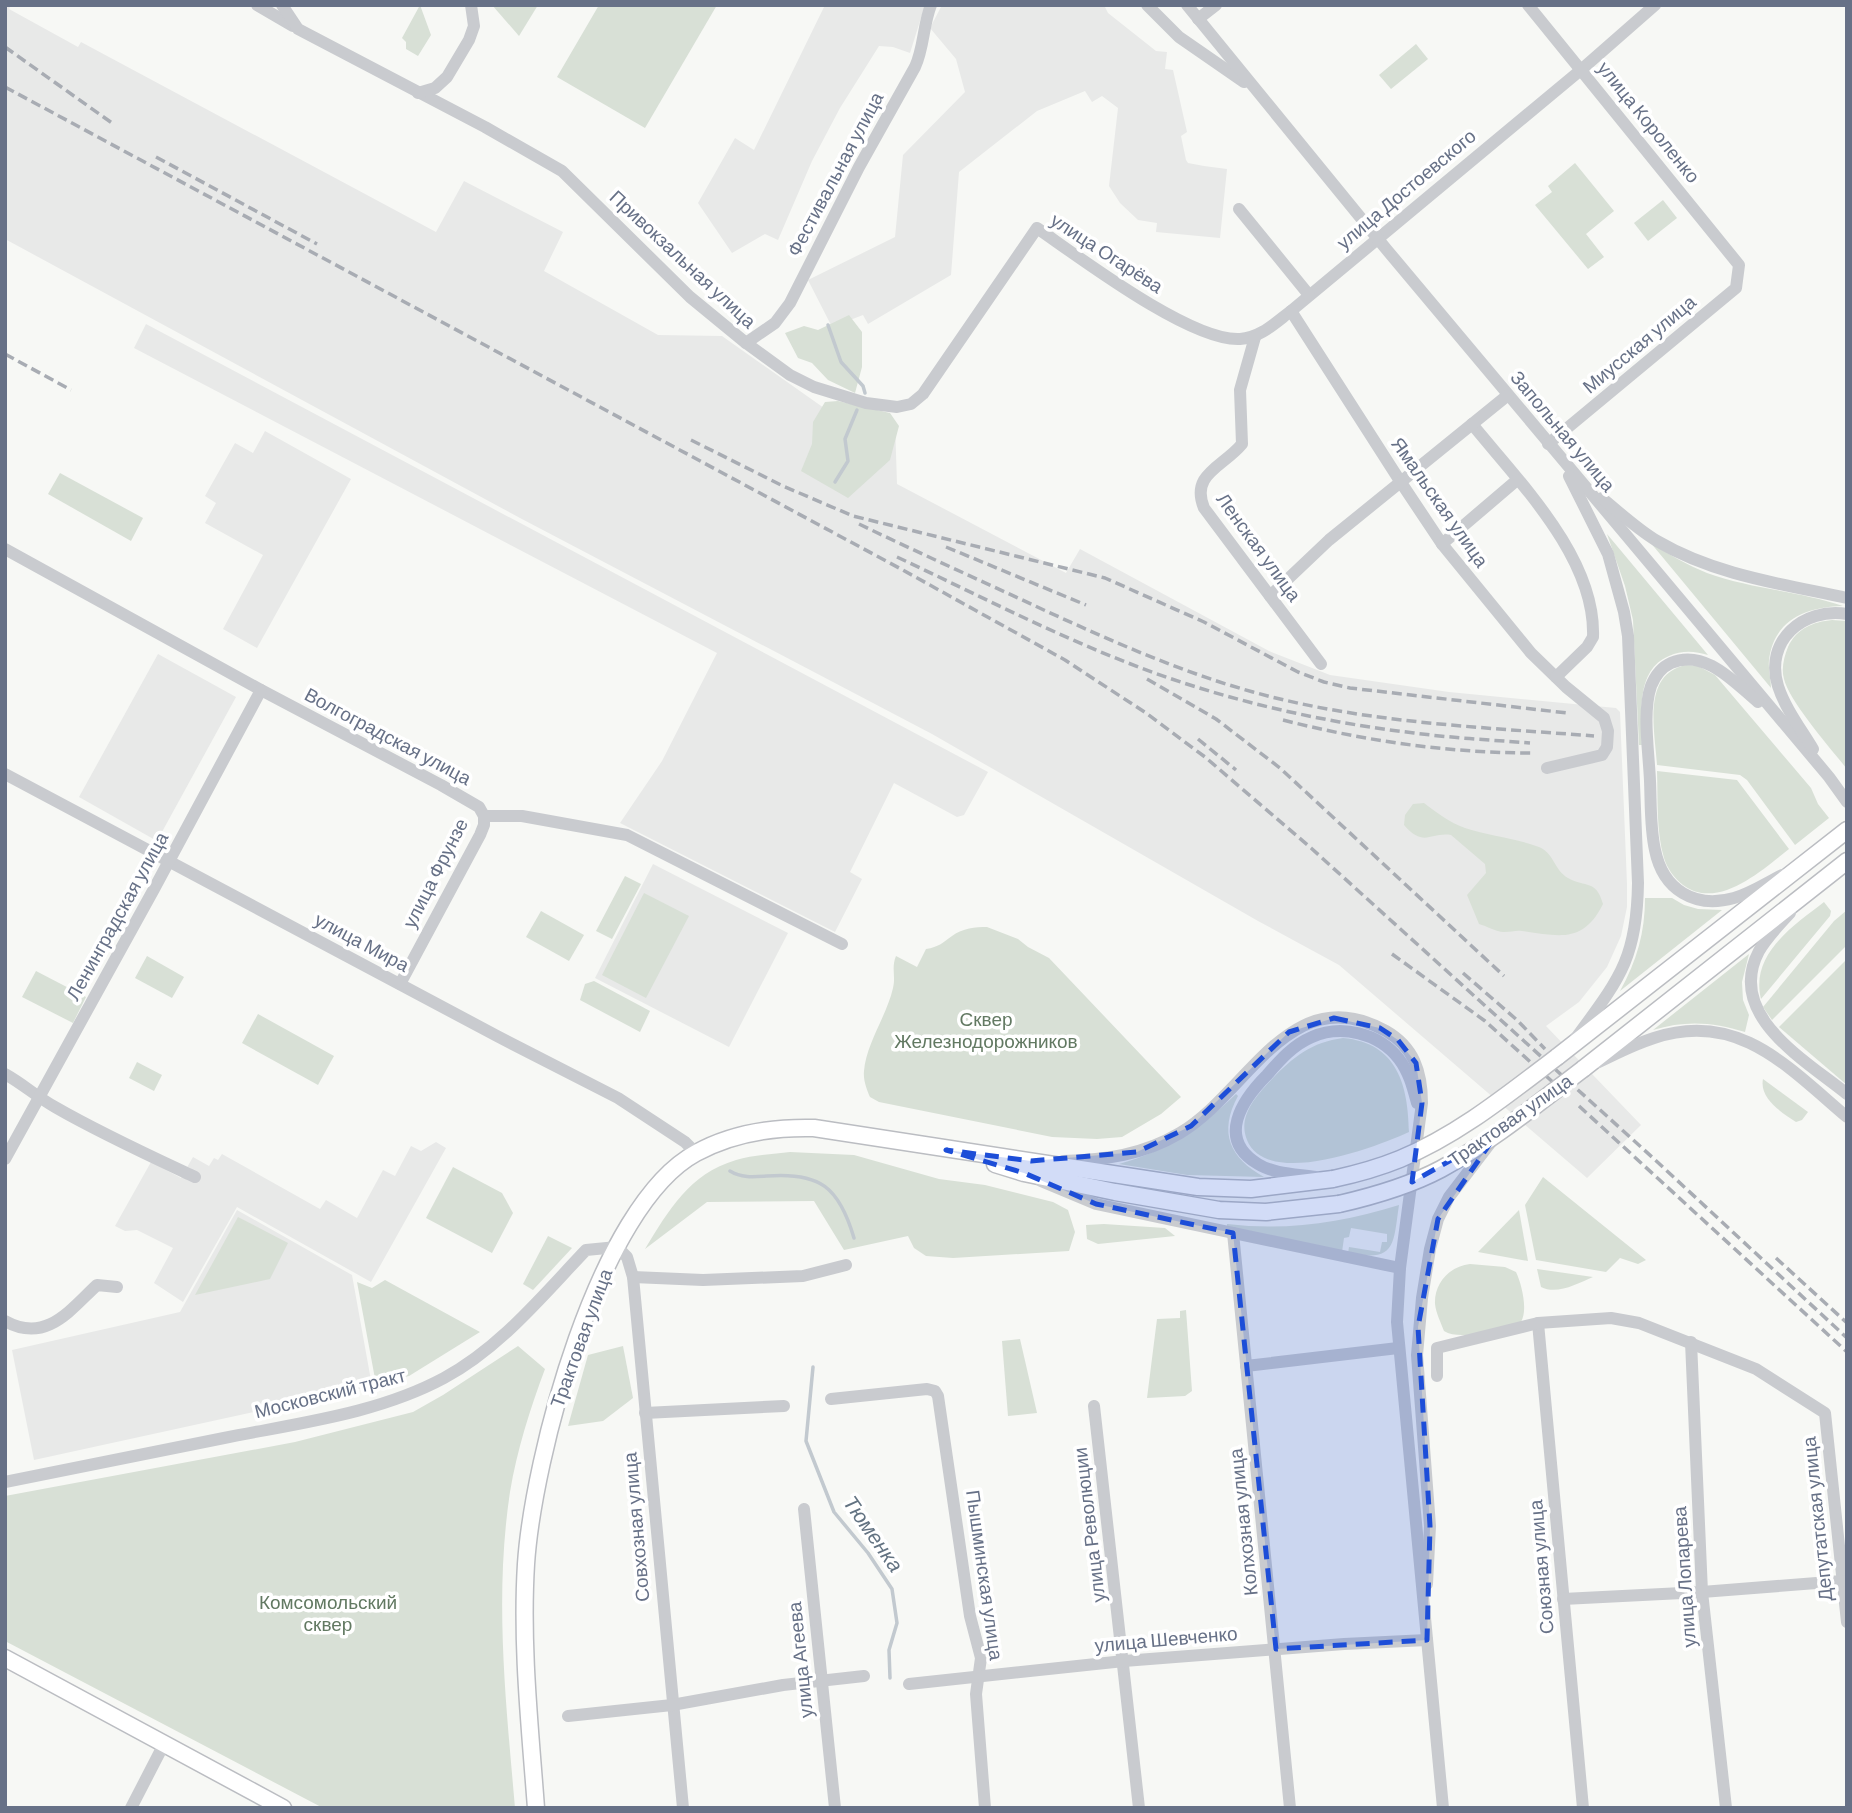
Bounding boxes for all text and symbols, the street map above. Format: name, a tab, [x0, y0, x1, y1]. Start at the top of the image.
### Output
street label: улица Короленко	[1593, 56, 1705, 187]
street label: Фестивальная улица	[782, 87, 888, 260]
street label: улица Достоевского	[1332, 124, 1480, 253]
street label: Привокзальная улица	[605, 185, 762, 333]
street label: улица Огарёва	[1047, 208, 1168, 298]
street label: Миусская улица	[1578, 289, 1700, 398]
street label: Запольная улица	[1506, 366, 1621, 496]
street label: Ямальская улица	[1387, 432, 1494, 572]
street label: Ленская улица	[1212, 488, 1307, 606]
street label: Волгоградская улица	[301, 682, 476, 789]
street label: улица Фрунзе	[397, 814, 472, 931]
street label: Ленинградская улица	[61, 827, 173, 1004]
street label: улица Мира	[311, 907, 414, 976]
park label: Сквер Железнодорожников	[894, 1007, 1078, 1052]
street label: Трактовая улица	[1443, 1068, 1576, 1171]
street label: Трактовая улица	[545, 1265, 616, 1410]
street label: Московский тракт	[252, 1363, 408, 1422]
street label: Депутатская улица	[1796, 1435, 1837, 1603]
street label: улица Революции	[1068, 1446, 1109, 1604]
street label: Колхозная улица	[1223, 1447, 1262, 1597]
street label: Совхозная улица	[617, 1451, 654, 1603]
street label: Пышминская улица	[962, 1488, 1009, 1662]
water label: Тюменка	[839, 1490, 909, 1576]
street label: Союзная улица	[1523, 1499, 1558, 1635]
street label: улица Лопарева	[1667, 1505, 1700, 1648]
park label: Комсомольский сквер	[259, 1590, 397, 1635]
street label: улица Агеева	[782, 1600, 817, 1719]
street label: улица Шевченко	[1094, 1621, 1238, 1656]

